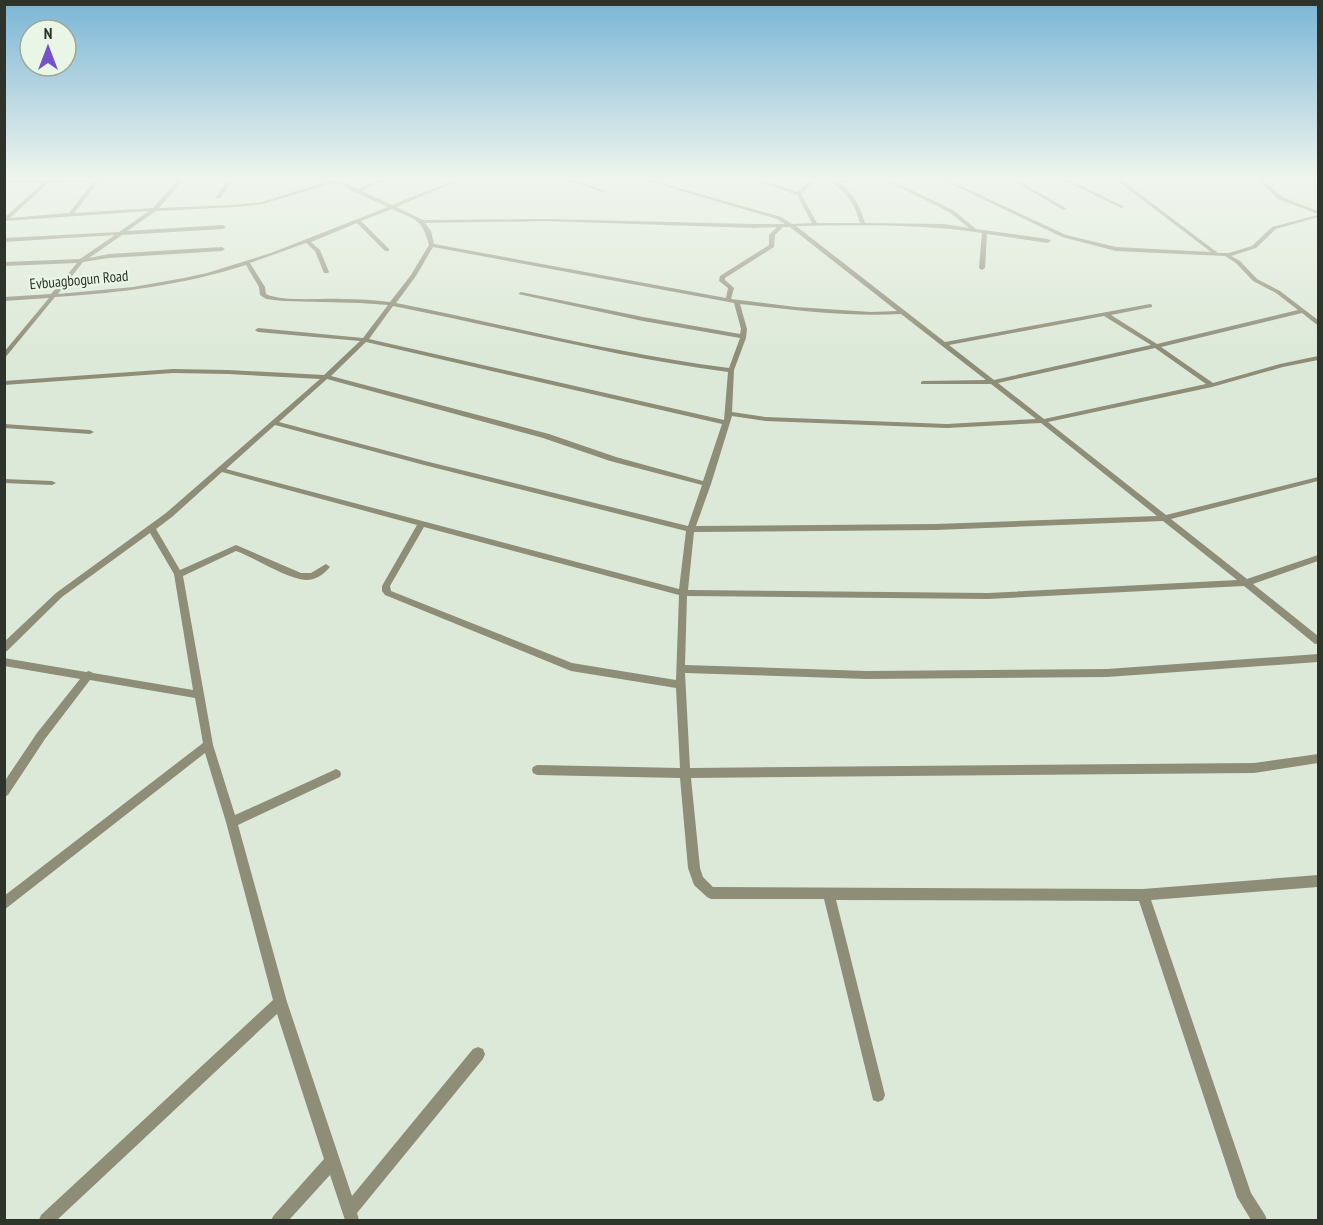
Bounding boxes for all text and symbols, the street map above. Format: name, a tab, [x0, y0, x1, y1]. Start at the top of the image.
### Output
north arrow	[18, 18, 78, 78]
text: N	[44, 23, 52, 43]
street label: Evbuagbogun Road	[29, 266, 129, 293]

